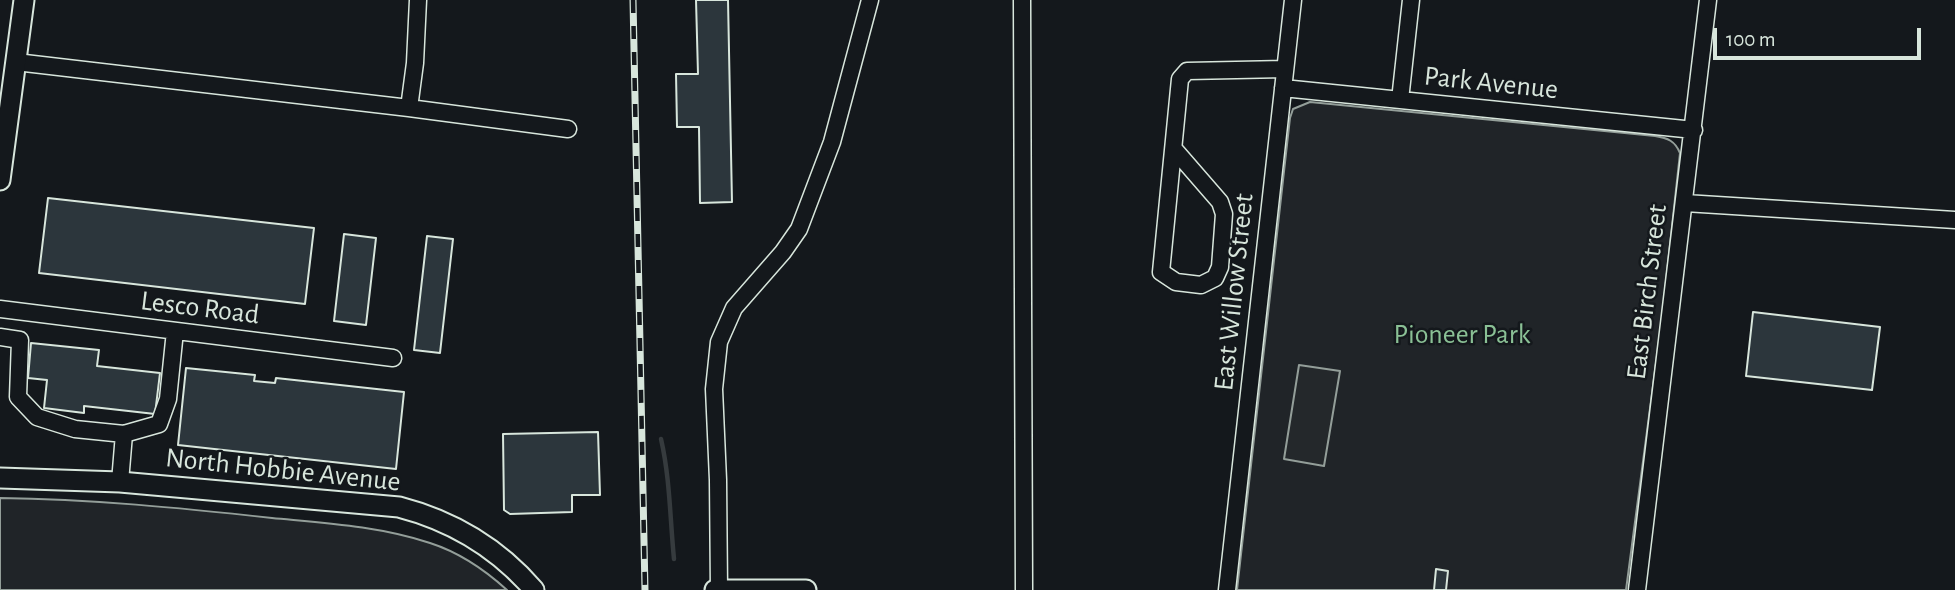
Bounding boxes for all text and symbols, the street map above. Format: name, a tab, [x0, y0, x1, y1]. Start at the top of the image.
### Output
scale bar	[1717, 14, 1925, 58]
text: 100 m	[1726, 29, 1776, 50]
street label: Park Avenue	[1422, 59, 1560, 107]
street label: East Willow Street	[1207, 192, 1261, 392]
street label: East Birch Street	[1620, 202, 1674, 382]
street label: Lesco Road	[139, 284, 261, 332]
park label: Pioneer Park	[1393, 318, 1531, 352]
street label: North Hobbie Avenue	[164, 441, 402, 499]

